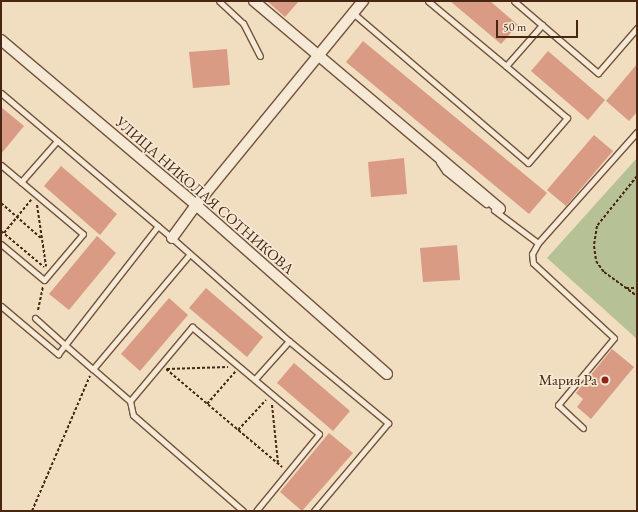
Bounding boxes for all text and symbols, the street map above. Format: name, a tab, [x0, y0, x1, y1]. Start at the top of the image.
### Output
scale bar	[498, 12, 580, 38]
text: 50 m	[503, 19, 526, 35]
street label: УЛИЦА НИКОЛАЯ СОТНИКОВА	[112, 113, 298, 277]
place label: Мария Ра	[539, 371, 597, 389]
marker: Мария Ра	[600, 375, 610, 385]

